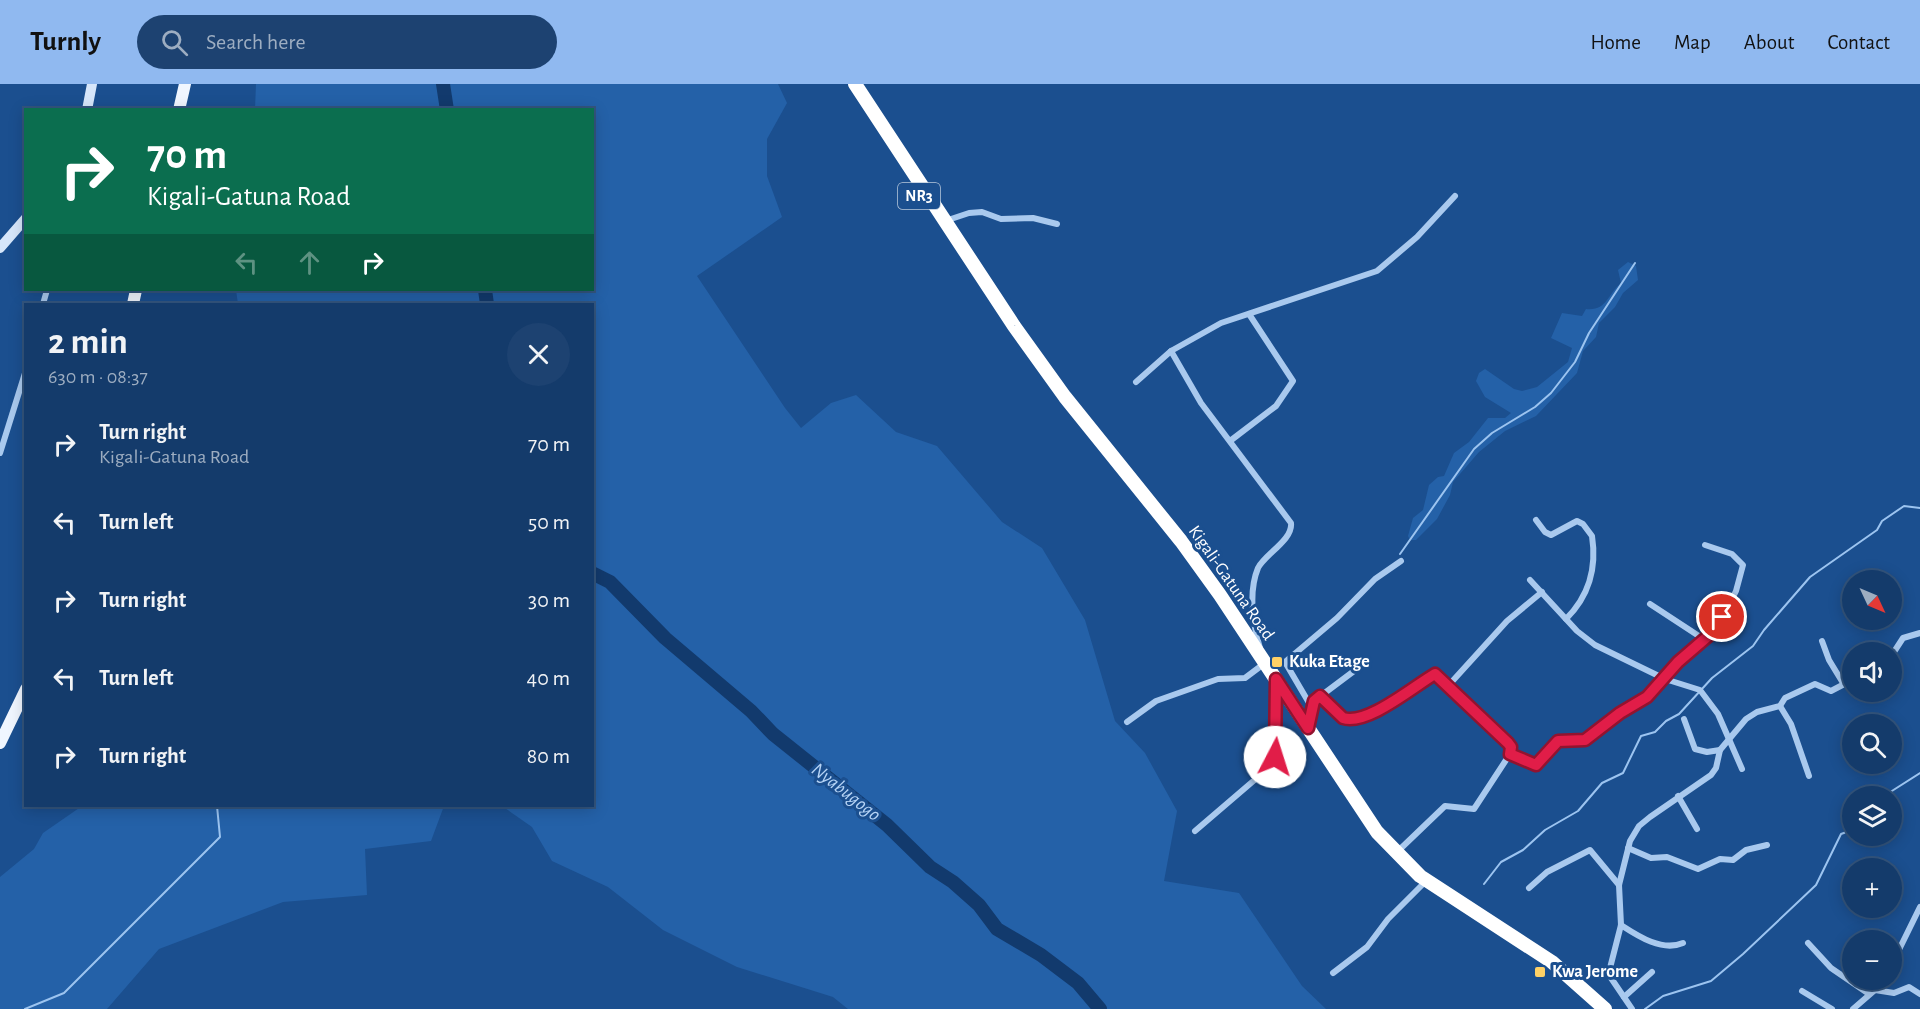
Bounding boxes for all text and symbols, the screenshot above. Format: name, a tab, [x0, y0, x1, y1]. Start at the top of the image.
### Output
search box	[137, 15, 557, 69]
icon: search	[158, 26, 191, 59]
text: Turnly	[30, 28, 101, 56]
text: Search here	[206, 31, 306, 53]
text: Home	[1590, 32, 1641, 53]
text: Map	[1674, 32, 1711, 53]
text: About	[1744, 32, 1794, 53]
text: Contact	[1827, 32, 1890, 53]
icon: right	[48, 132, 126, 210]
text: 70 m	[147, 134, 227, 176]
text: Kigali-Gatuna Road	[147, 183, 350, 210]
road number: NR3	[898, 183, 940, 209]
icon: left	[230, 246, 263, 279]
icon: ahead	[293, 246, 326, 279]
icon: right	[356, 246, 389, 279]
button: close	[507, 323, 570, 386]
text: 2 min	[48, 324, 128, 360]
text: 630 m · 08:37	[48, 367, 148, 387]
text: Turn right	[99, 421, 186, 443]
icon: right	[48, 428, 81, 461]
text: 70 m	[528, 433, 570, 455]
text: Kigali-Gatuna Road	[99, 447, 249, 467]
icon: left	[48, 506, 81, 539]
text: Turn left	[99, 511, 173, 533]
text: 50 m	[528, 511, 570, 533]
street label: Kigali-Gatuna Road	[1185, 522, 1277, 644]
north arrow	[1842, 570, 1902, 630]
map controls	[1842, 570, 1902, 990]
icon: right	[48, 584, 81, 617]
text: Turn right	[99, 589, 186, 611]
text: 30 m	[528, 589, 570, 611]
pin	[1696, 591, 1747, 642]
icon: arrive	[1705, 600, 1738, 633]
button: sound	[1842, 642, 1902, 702]
place label: Kuka Etage	[1289, 653, 1370, 671]
marker: Kuka Etage	[1270, 655, 1284, 669]
icon: left	[48, 662, 81, 695]
text: Turn left	[99, 667, 173, 689]
text: 40 m	[527, 667, 570, 689]
button: search	[1842, 714, 1902, 774]
position arrow	[1243, 725, 1307, 789]
icon: right	[48, 740, 81, 773]
text: Turn right	[99, 745, 186, 767]
text: 80 m	[527, 745, 570, 767]
water label: Nyabugogo	[808, 759, 884, 825]
button: layers	[1842, 786, 1902, 846]
button: +	[1842, 858, 1902, 918]
button: −	[1842, 930, 1902, 990]
place label: Kwa Jerome	[1552, 963, 1638, 981]
marker: Kwa Jerome	[1533, 965, 1547, 979]

